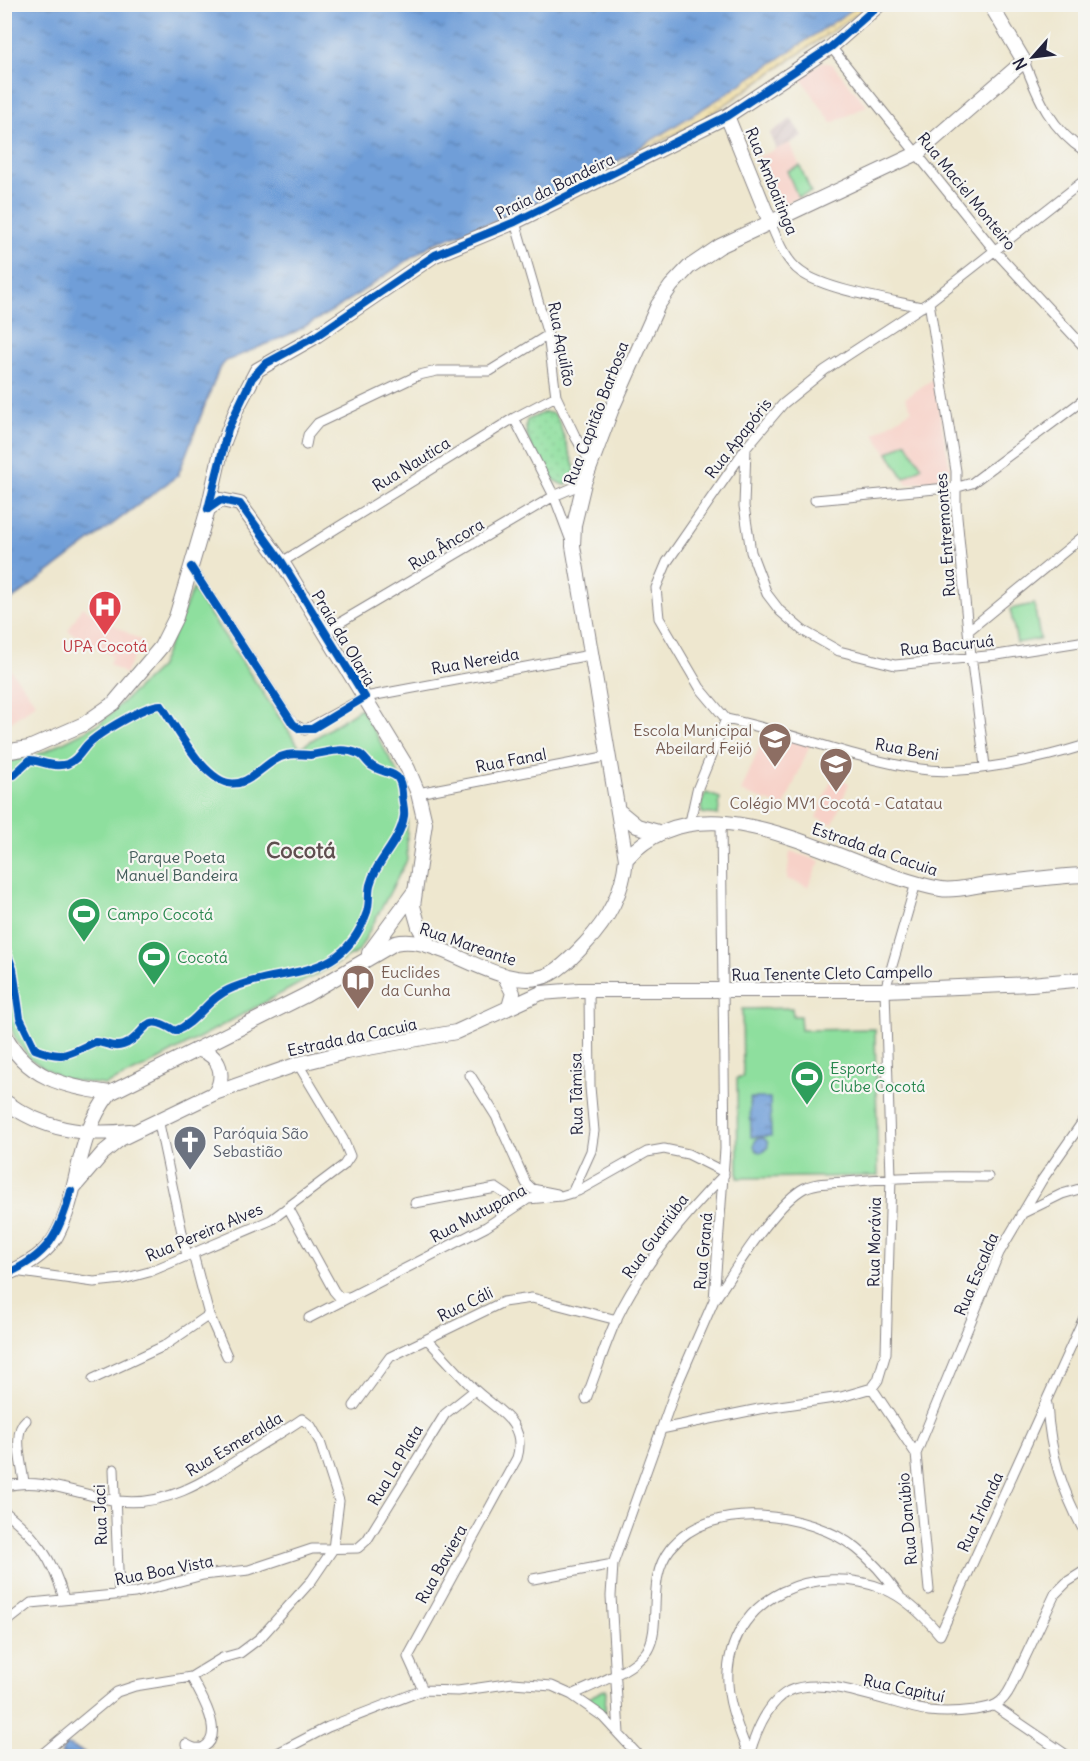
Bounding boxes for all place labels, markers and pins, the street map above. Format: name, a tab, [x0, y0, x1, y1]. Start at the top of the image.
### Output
hospital icon: UPA Cocotá	[87, 589, 123, 636]
place label: UPA Cocotá	[63, 636, 147, 656]
place label: Escola Municipal Abeilard Feijó	[633, 720, 752, 758]
school or university icon: Escola Municipal Abeilard Feijó	[757, 721, 793, 768]
school or university icon: Colégio MV1 Cocotá - Catatau	[818, 746, 854, 793]
place label: Colégio MV1 Cocotá - Catatau	[729, 793, 943, 813]
sports icon: Campo Cocotá	[66, 896, 102, 943]
place label: Campo Cocotá	[107, 904, 213, 924]
sports icon: Cocotá	[136, 939, 172, 986]
place label: Cocotá	[177, 947, 228, 967]
place label: Euclides da Cunha	[381, 962, 451, 1000]
library icon: Euclides da Cunha	[340, 963, 376, 1010]
place label: Esporte Clube Cocotá	[830, 1058, 926, 1096]
sports icon: Esporte Clube Cocotá	[789, 1059, 825, 1106]
place label: Paróquia São Sebastião	[213, 1123, 308, 1161]
church icon: Paróquia São Sebastião	[172, 1124, 208, 1171]

